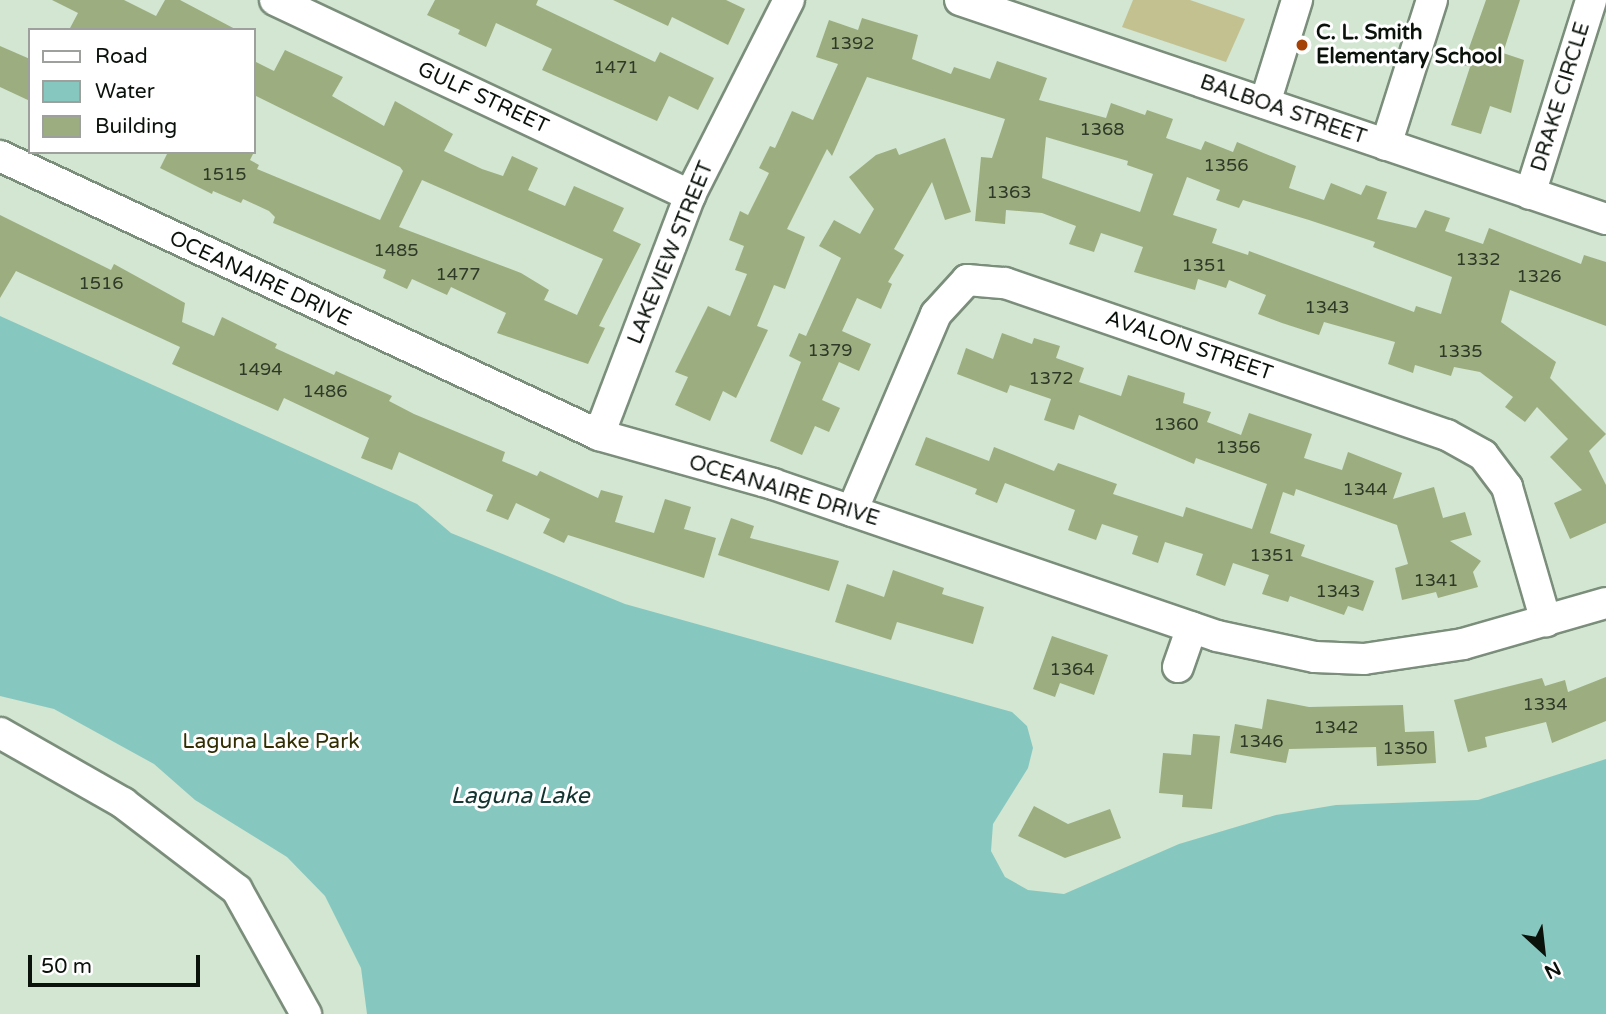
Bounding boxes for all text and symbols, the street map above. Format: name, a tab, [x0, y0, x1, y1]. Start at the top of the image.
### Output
street label: DRAKE CIRCLE	[1526, 19, 1596, 175]
place label: C. L. Smith Elementary School	[1316, 20, 1503, 70]
legend	[28, 28, 256, 154]
house number: 1392	[829, 32, 875, 54]
marker: C. L. Smith Elementary School	[1294, 37, 1310, 53]
text: Road	[95, 44, 148, 69]
house number: 1471	[593, 56, 639, 78]
street label: GULF STREET	[413, 57, 553, 139]
street label: BALBOA STREET	[1197, 70, 1369, 150]
text: Water	[95, 79, 155, 104]
text: Building	[95, 114, 177, 139]
house number: 1368	[1079, 118, 1125, 140]
house number: 1356	[1203, 154, 1249, 176]
street label: LAKEVIEW STREET	[623, 158, 719, 348]
house number: 1515	[201, 163, 247, 185]
house number: 1363	[986, 181, 1032, 203]
street label: OCEANAIRE DRIVE	[165, 226, 355, 332]
house number: 1485	[373, 239, 419, 261]
house number: 1332	[1455, 248, 1501, 270]
house number: 1351	[1181, 254, 1227, 276]
house number: 1477	[435, 263, 481, 285]
house number: 1326	[1516, 265, 1562, 287]
house number: 1516	[78, 272, 124, 294]
house number: 1343	[1304, 296, 1350, 318]
street label: AVALON STREET	[1102, 306, 1276, 386]
house number: 1379	[807, 339, 853, 361]
house number: 1335	[1437, 340, 1483, 362]
house number: 1494	[237, 358, 283, 380]
house number: 1372	[1028, 367, 1074, 389]
house number: 1486	[302, 380, 348, 402]
house number: 1360	[1153, 413, 1199, 435]
house number: 1356	[1215, 436, 1261, 458]
street label: OCEANAIRE DRIVE	[686, 450, 882, 532]
house number: 1344	[1342, 478, 1388, 500]
house number: 1351	[1249, 544, 1295, 566]
house number: 1341	[1413, 569, 1459, 591]
house number: 1343	[1315, 580, 1361, 602]
house number: 1364	[1049, 658, 1095, 680]
house number: 1334	[1522, 693, 1568, 715]
house number: 1342	[1313, 716, 1359, 738]
park label: Laguna Lake Park	[182, 729, 360, 755]
house number: 1346	[1238, 730, 1284, 752]
house number: 1350	[1382, 737, 1428, 759]
water label: Laguna Lake	[450, 782, 590, 810]
north arrow	[1508, 916, 1578, 986]
scale bar	[32, 940, 203, 984]
text: 50 m	[41, 954, 92, 979]
text: N	[1541, 956, 1564, 983]

